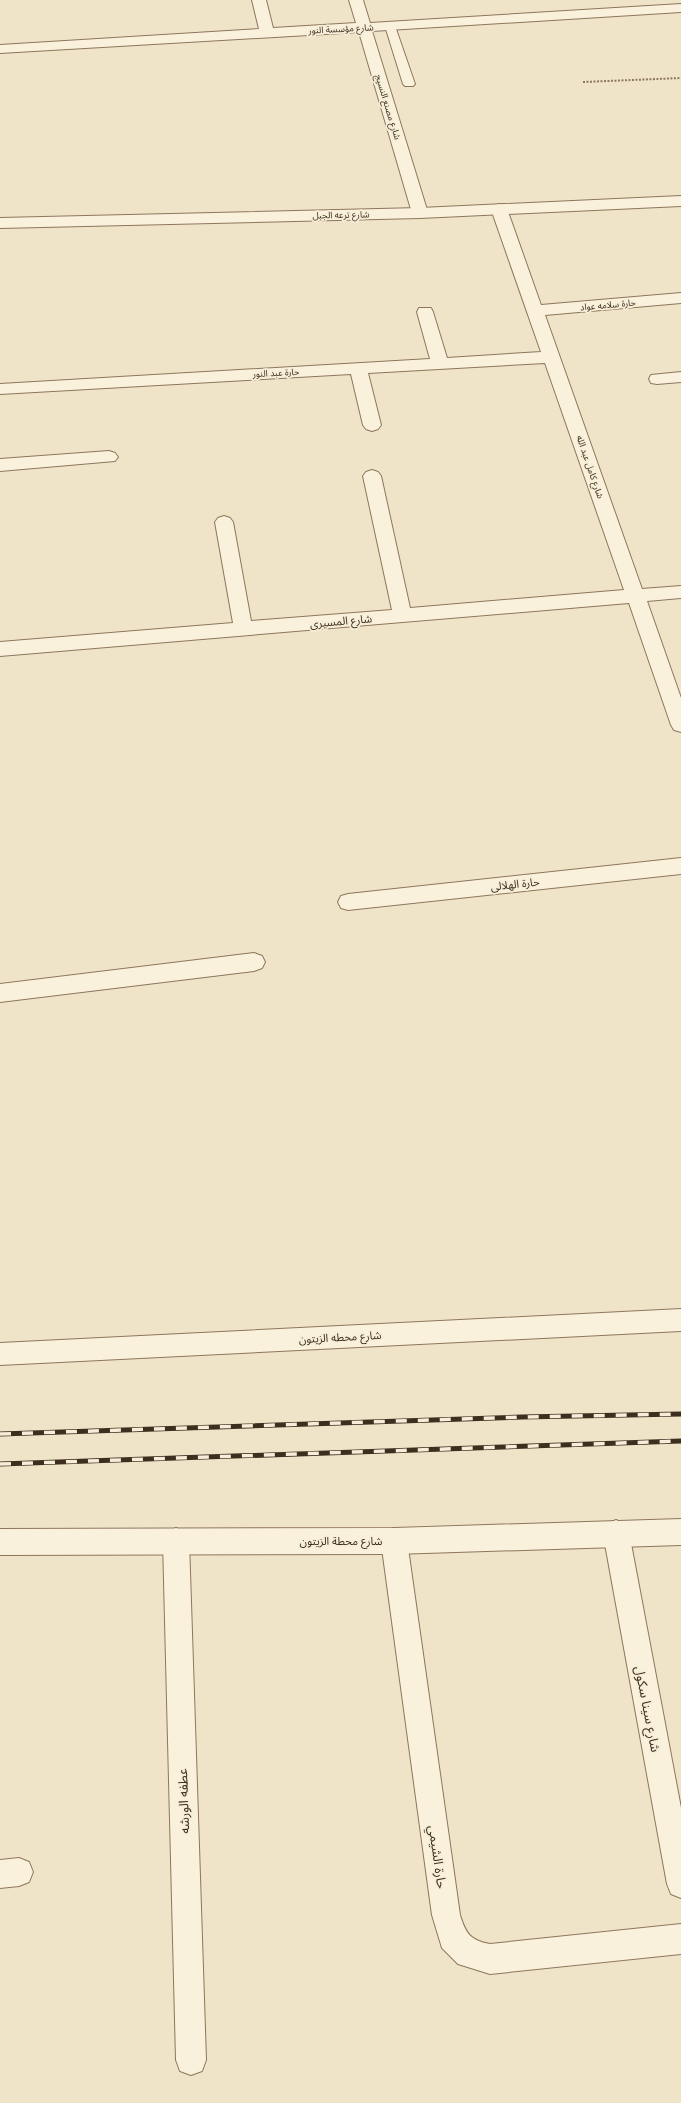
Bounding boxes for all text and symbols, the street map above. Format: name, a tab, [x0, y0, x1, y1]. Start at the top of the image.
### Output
street label: شارع مؤسسة النور	[307, 21, 374, 38]
street label: شارع مصنع النسيج	[371, 73, 404, 141]
street label: شارع ترعه الجبل	[312, 209, 370, 222]
street label: حارة سلامه عواد	[580, 297, 636, 313]
street label: حارة عبد النور	[251, 366, 300, 380]
street label: شارع كامل عبد الله	[573, 434, 606, 501]
street label: شارع المسيرى	[309, 611, 373, 632]
street label: حارة الهلالى	[490, 874, 541, 894]
street label: شارع محطه الزيتون	[298, 1328, 382, 1347]
street label: شارع محطة الزيتون	[300, 1534, 383, 1549]
street label: شارع سينا سكول	[629, 1665, 664, 1754]
street label: عطفه الورشه	[174, 1768, 193, 1834]
street label: حارة الشيمي	[423, 1824, 450, 1890]

